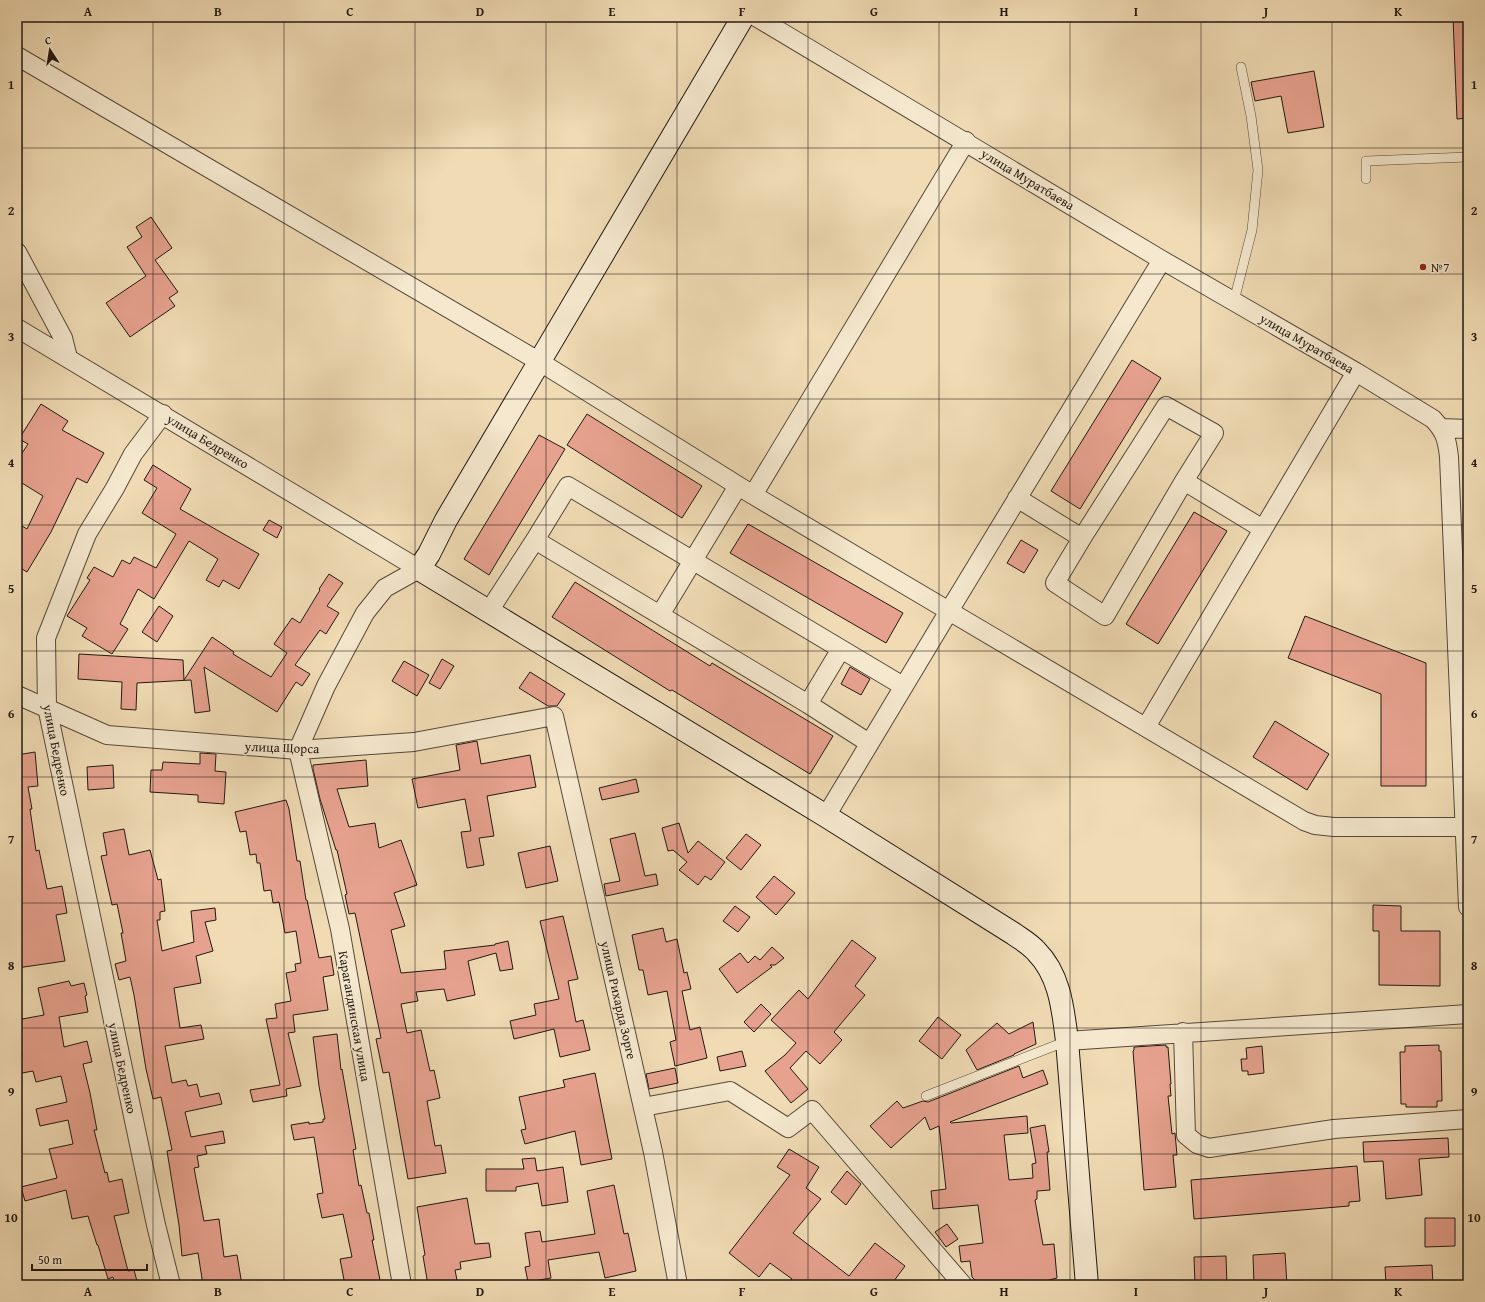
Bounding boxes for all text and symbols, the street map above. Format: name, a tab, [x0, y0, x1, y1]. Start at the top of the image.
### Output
text: A	[84, 2, 93, 21]
text: B	[214, 2, 222, 21]
text: C	[346, 2, 354, 21]
text: D	[476, 2, 484, 21]
text: E	[609, 2, 616, 21]
text: F	[739, 2, 746, 21]
text: G	[870, 2, 878, 21]
text: H	[999, 2, 1009, 21]
text: I	[1134, 2, 1138, 21]
text: J	[1262, 2, 1269, 21]
text: K	[1394, 2, 1403, 21]
north arrow	[30, 30, 70, 70]
text: С	[43, 32, 53, 49]
text: 1	[8, 75, 14, 94]
text: 1	[1471, 75, 1477, 94]
street label: улица Муратбаева	[977, 144, 1079, 215]
text: 2	[8, 201, 15, 220]
text: 2	[1471, 201, 1478, 220]
place label: №7	[1431, 258, 1450, 277]
marker: №7	[1418, 262, 1428, 272]
street label: улица Муратбаева	[1255, 308, 1358, 378]
text: 3	[8, 327, 14, 346]
text: 3	[1471, 327, 1477, 346]
street label: улица Бедренко	[162, 409, 253, 474]
text: 4	[8, 453, 15, 472]
text: 4	[1471, 453, 1478, 472]
text: 5	[8, 579, 15, 598]
text: 5	[1471, 579, 1478, 598]
street label: улица Бедренко	[38, 702, 75, 798]
text: 6	[8, 704, 15, 723]
text: 6	[1471, 704, 1478, 723]
street label: улица Щорса	[243, 737, 320, 758]
text: 7	[8, 830, 15, 849]
text: 7	[1471, 830, 1478, 849]
street label: улица Рихарда Зорге	[595, 938, 641, 1061]
street label: Карагандинская улица	[334, 949, 375, 1084]
text: 8	[8, 956, 15, 975]
text: 8	[1471, 956, 1478, 975]
street label: улица Бедренко	[103, 1020, 142, 1116]
text: 9	[8, 1082, 15, 1101]
text: 9	[1471, 1082, 1478, 1101]
text: 10	[4, 1208, 18, 1227]
text: 10	[1467, 1208, 1481, 1227]
scale bar	[32, 1246, 147, 1272]
text: 50 m	[38, 1251, 62, 1268]
text: A	[84, 1282, 93, 1301]
text: B	[214, 1282, 222, 1301]
text: C	[346, 1282, 354, 1301]
text: D	[476, 1282, 484, 1301]
text: E	[609, 1282, 616, 1301]
text: F	[739, 1282, 746, 1301]
text: G	[870, 1282, 878, 1301]
text: H	[999, 1282, 1009, 1301]
text: I	[1134, 1282, 1138, 1301]
text: J	[1262, 1282, 1269, 1301]
text: K	[1394, 1282, 1403, 1301]

